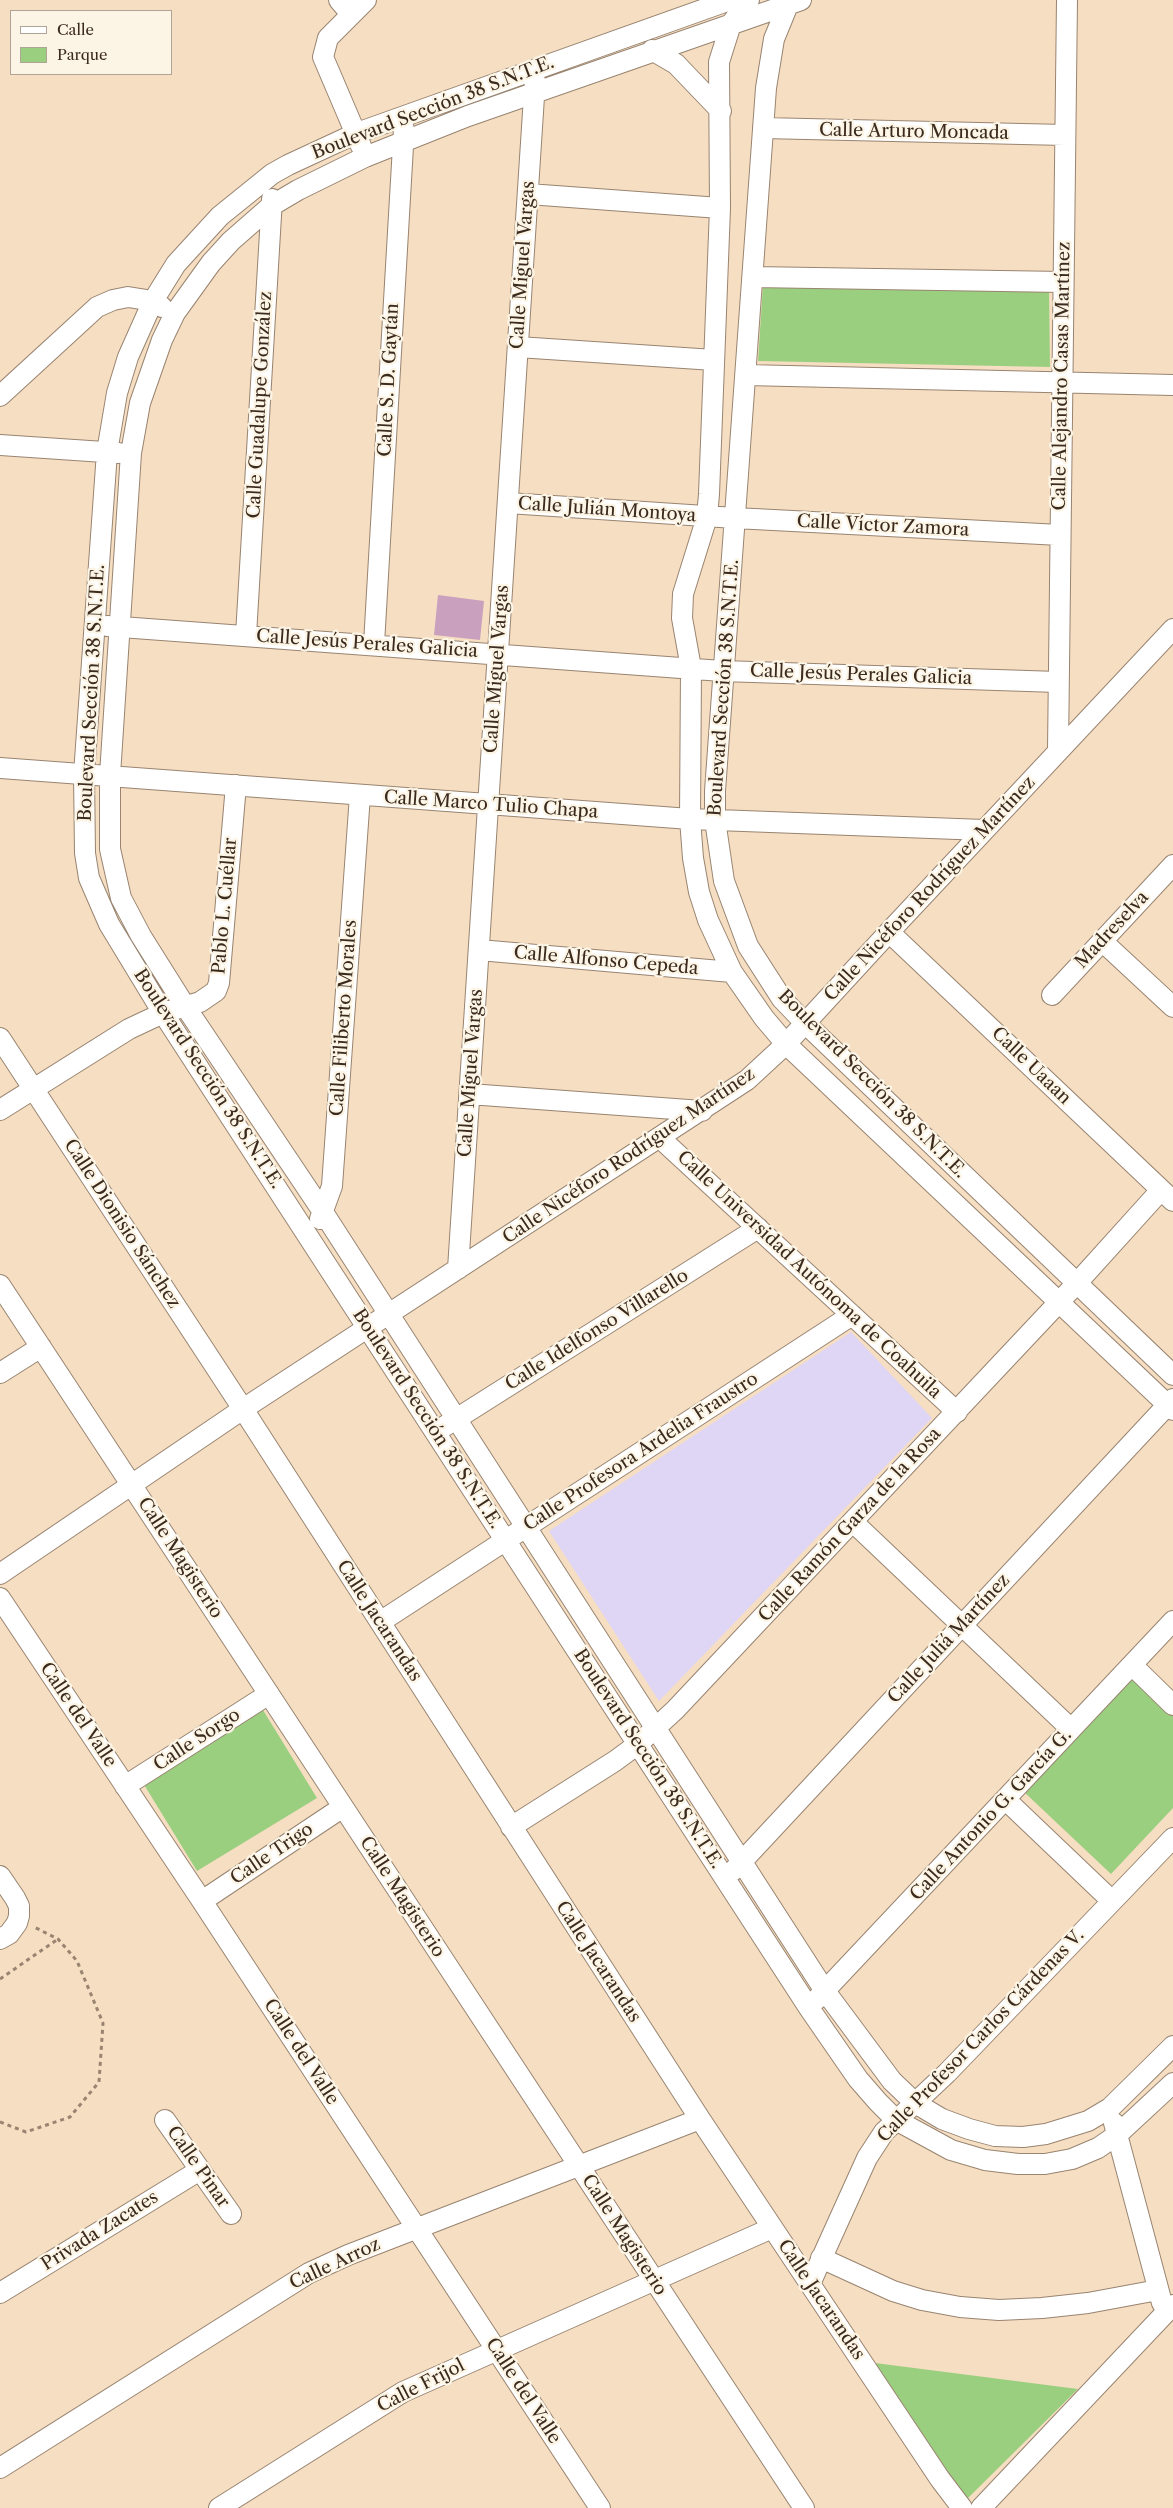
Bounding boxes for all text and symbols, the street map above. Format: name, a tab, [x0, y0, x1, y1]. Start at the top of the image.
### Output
legend	[10, 10, 172, 75]
text: Calle	[57, 20, 94, 39]
text: Parque	[57, 45, 107, 64]
street label: Boulevard Sección 38 S.N.T.E.	[309, 52, 557, 164]
street label: Calle Arturo Moncada	[819, 120, 1009, 144]
street label: Calle Miguel Vargas	[506, 180, 540, 350]
street label: Calle Alejandro Casas Martínez	[1049, 242, 1075, 510]
street label: Calle Guadalupe González	[243, 291, 277, 519]
street label: Calle S. D. Gaytán	[374, 303, 404, 457]
street label: Calle Julián Montoya	[517, 493, 697, 527]
street label: Calle Víctor Zamora	[796, 511, 970, 541]
street label: Boulevard Sección 38 S.N.T.E.	[704, 559, 744, 817]
street label: Boulevard Sección 38 S.N.T.E.	[74, 564, 110, 822]
street label: Calle Miguel Vargas	[480, 584, 514, 754]
street label: Calle Jesús Perales Galicia	[255, 625, 479, 663]
street label: Calle Jesús Perales Galicia	[750, 660, 972, 690]
street label: Calle Nicéforo Rodríguez Martínez	[820, 772, 1040, 1006]
street label: Calle Marco Tulio Chapa	[383, 787, 599, 823]
street label: Pablo L. Cuéllar	[208, 837, 242, 975]
street label: Madreselva	[1071, 887, 1153, 973]
street label: Calle Filiberto Morales	[326, 919, 362, 1117]
street label: Calle Alfonso Cepeda	[513, 942, 699, 980]
street label: Boulevard Sección 38 S.N.T.E.	[129, 965, 287, 1193]
street label: Boulevard Sección 38 S.N.T.E.	[773, 985, 971, 1183]
street label: Calle Miguel Vargas	[454, 988, 488, 1158]
street label: Calle Uaaan	[987, 1023, 1075, 1109]
street label: Calle Nicéforo Rodríguez Martínez	[499, 1063, 759, 1249]
street label: Calle Dionisio Sánchez	[59, 1135, 185, 1313]
street label: Calle Universidad Autónoma de Coahuila	[672, 1147, 946, 1403]
street label: Calle Idelfonso Villarello	[502, 1265, 692, 1395]
street label: Boulevard Sección 38 S.N.T.E.	[348, 1305, 506, 1533]
street label: Calle Profesora Ardelia Fraustro	[520, 1368, 762, 1536]
street label: Calle Ramón Garza de la Rosa	[754, 1423, 946, 1627]
street label: Calle Magisterio	[133, 1494, 227, 1622]
street label: Calle Jacarandas	[332, 1556, 426, 1686]
street label: Calle Juliá Martínez	[883, 1570, 1015, 1708]
street label: Boulevard Sección 38 S.N.T.E.	[569, 1645, 727, 1873]
street label: Calle del Valle	[35, 1658, 121, 1772]
street label: Calle Sorgo	[150, 1704, 244, 1776]
street label: Calle Antonio G. García G.	[906, 1725, 1076, 1905]
street label: Calle Trigo	[227, 1819, 317, 1889]
street label: Calle Magisterio	[355, 1833, 449, 1961]
street label: Calle Jacarandas	[551, 1897, 645, 2027]
street label: Calle Profesor Carlos Cárdenas V.	[873, 1925, 1089, 2147]
street label: Calle del Valle	[259, 1995, 343, 2109]
street label: Calle Pinar	[162, 2122, 234, 2212]
street label: Calle Magisterio	[577, 2171, 671, 2299]
street label: Privada Zacates	[38, 2186, 162, 2276]
street label: Calle Arroz	[286, 2234, 384, 2294]
street label: Calle Jacarandas	[773, 2236, 869, 2364]
street label: Calle del Valle	[481, 2334, 565, 2448]
street label: Calle Frijol	[374, 2355, 468, 2417]

